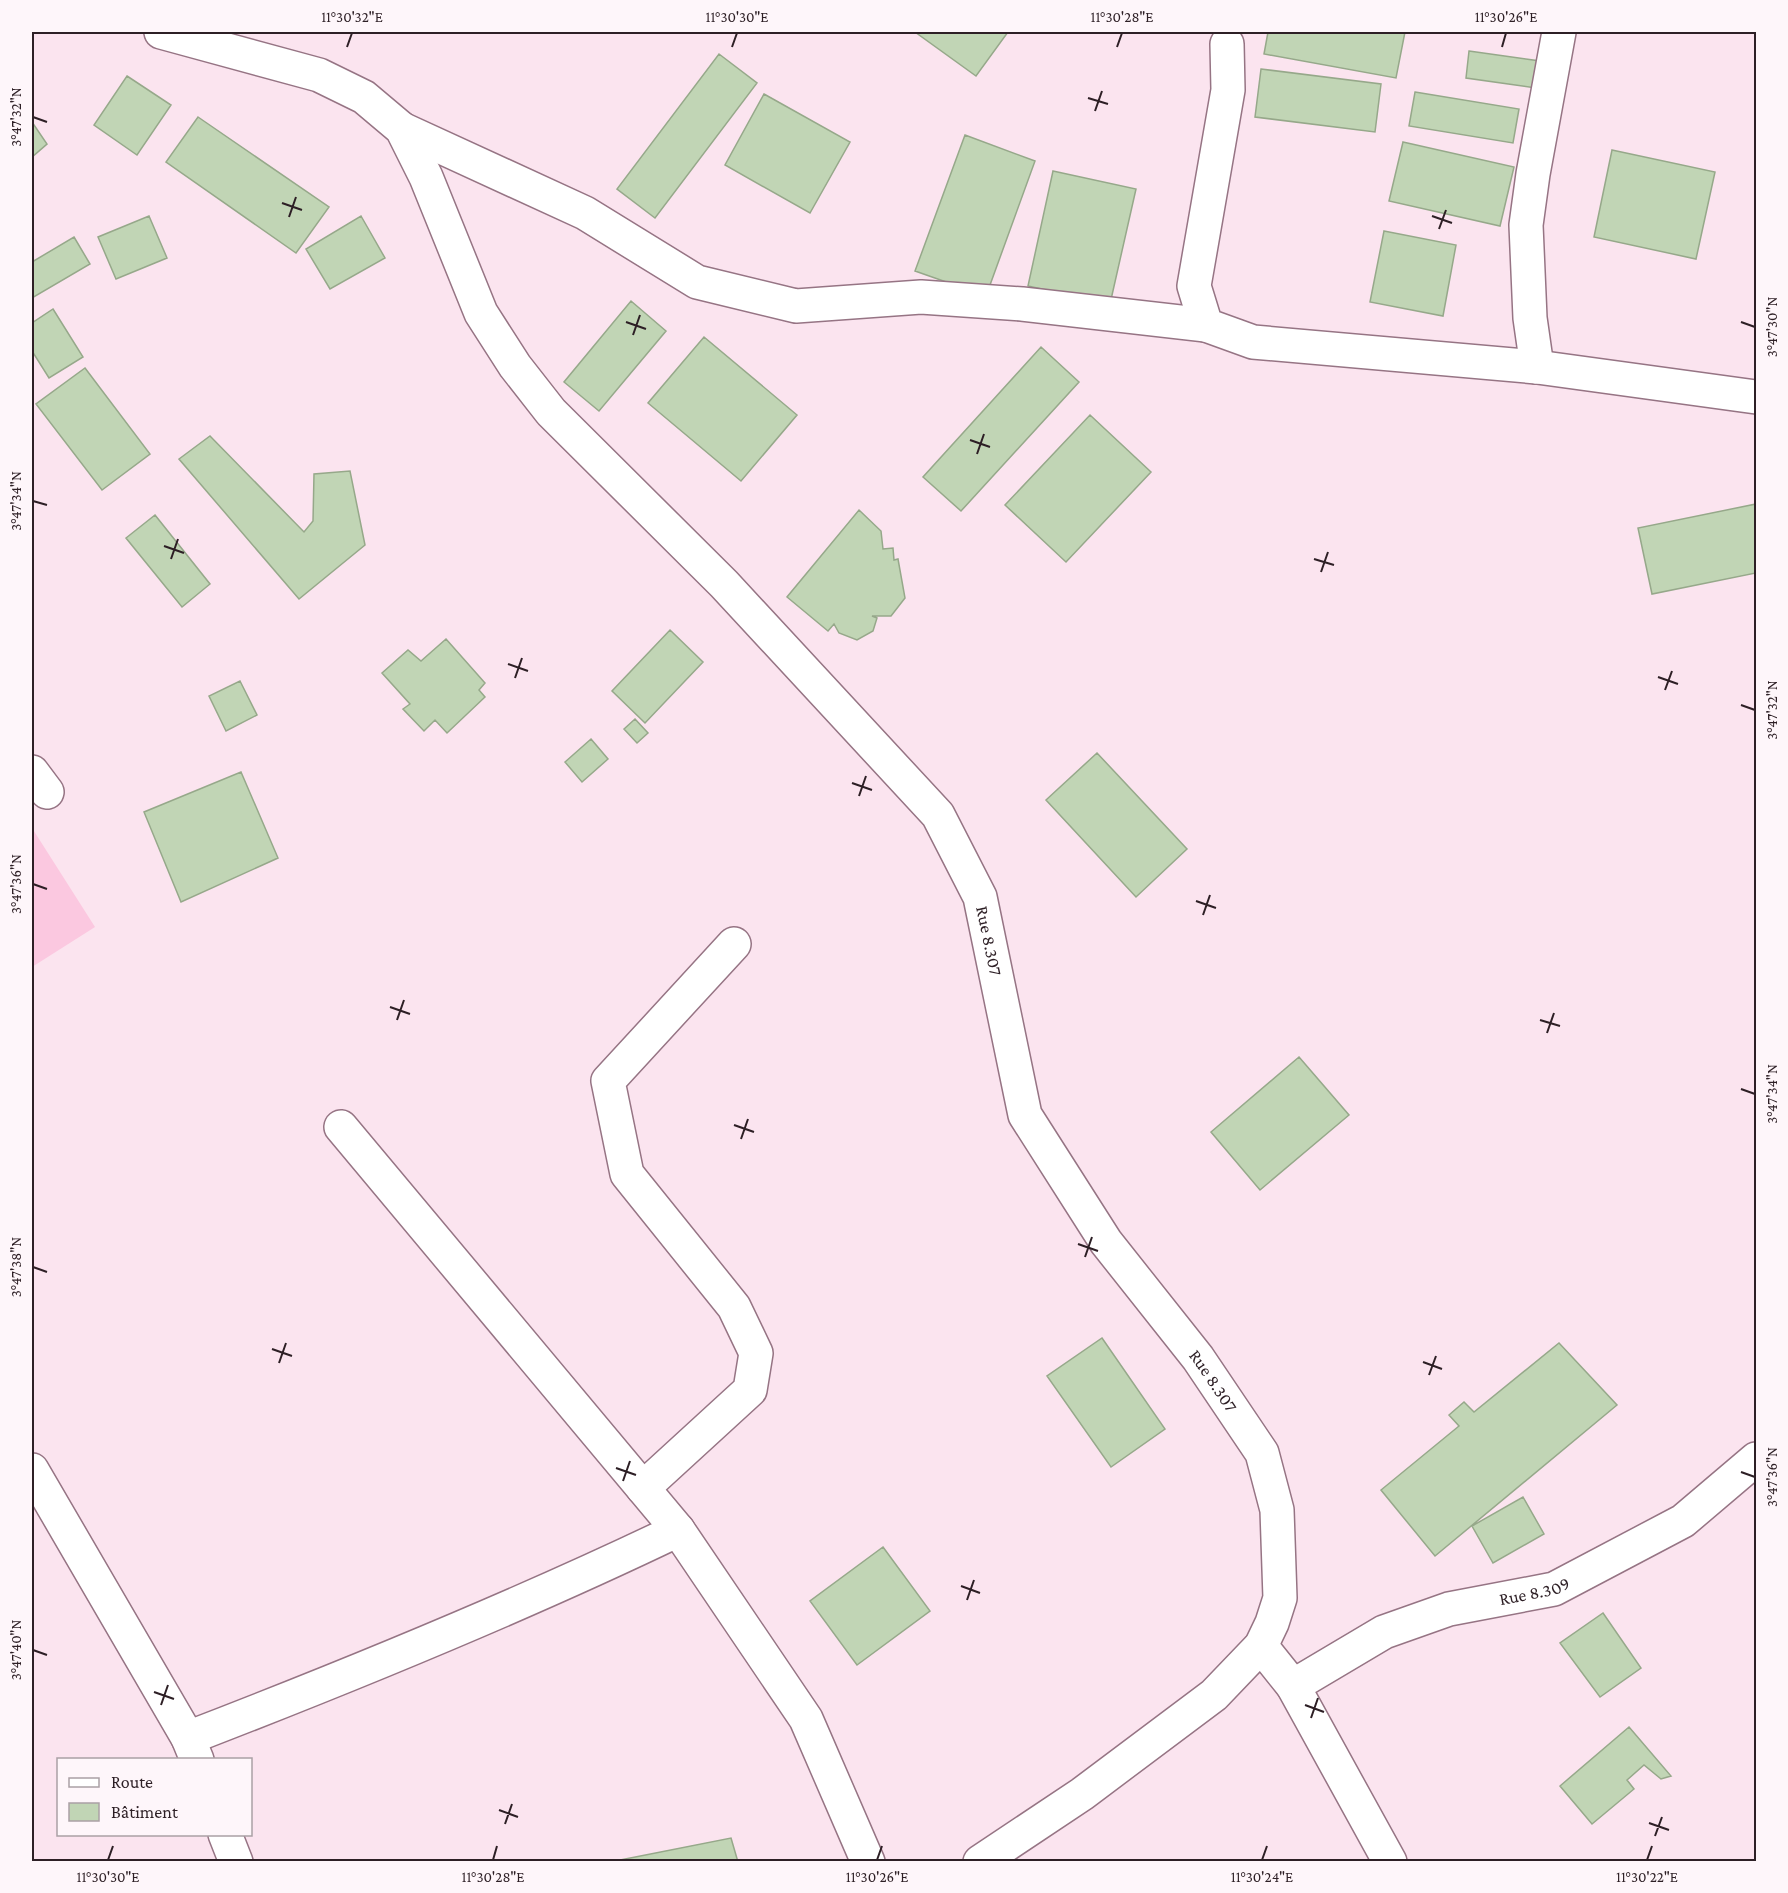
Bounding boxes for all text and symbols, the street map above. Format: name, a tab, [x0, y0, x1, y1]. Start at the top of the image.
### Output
text: 11°30'32"E	[321, 9, 383, 25]
text: 11°30'30"E	[705, 9, 769, 25]
text: 11°30'28"E	[1090, 9, 1154, 25]
text: 11°30'26"E	[1475, 9, 1537, 25]
text: 3°47'32"N	[8, 87, 24, 147]
text: 3°47'30"N	[1764, 297, 1780, 357]
text: 3°47'34"N	[8, 471, 24, 531]
text: 3°47'32"N	[1764, 680, 1780, 740]
text: 3°47'36"N	[8, 854, 24, 914]
street label: Rue 8.307	[972, 904, 1006, 978]
text: 3°47'34"N	[1764, 1064, 1780, 1124]
text: 3°47'38"N	[8, 1237, 24, 1297]
street label: Rue 8.307	[1185, 1346, 1241, 1416]
text: 3°47'36"N	[1764, 1447, 1780, 1507]
street label: Rue 8.309	[1497, 1573, 1573, 1609]
text: 3°47'40"N	[8, 1620, 24, 1680]
legend	[57, 1758, 252, 1836]
text: Route	[111, 1772, 153, 1792]
text: Bâtiment	[111, 1802, 179, 1822]
text: 11°30'30"E	[76, 1869, 140, 1885]
text: 11°30'28"E	[461, 1869, 525, 1885]
text: 11°30'26"E	[846, 1869, 908, 1885]
text: 11°30'24"E	[1231, 1869, 1293, 1885]
text: 11°30'22"E	[1616, 1869, 1678, 1885]

